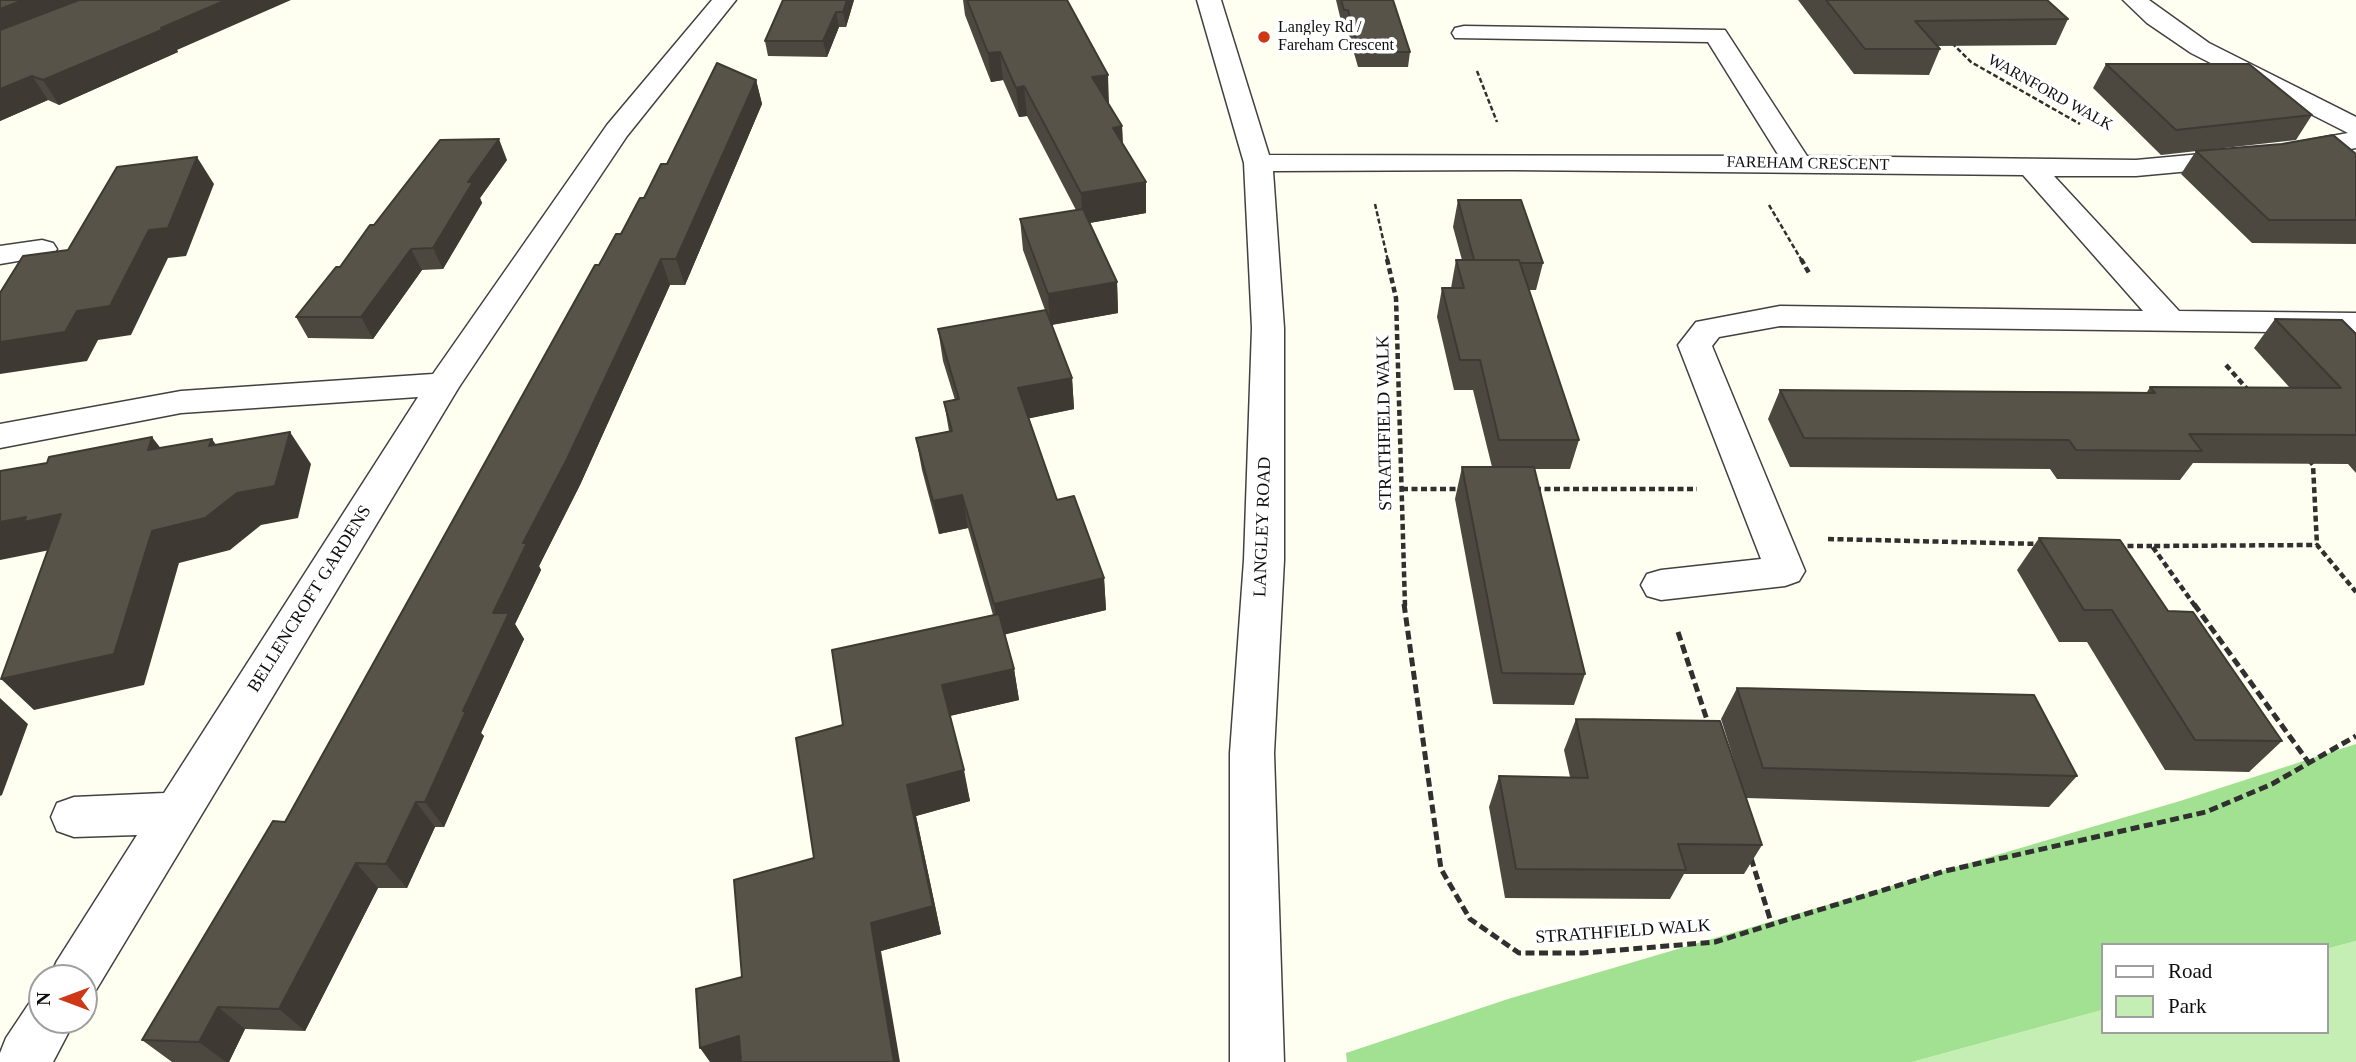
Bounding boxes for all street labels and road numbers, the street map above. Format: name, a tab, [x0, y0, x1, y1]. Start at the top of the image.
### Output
street label: WARNFORD WALK	[1984, 51, 2116, 135]
street label: FAREHAM CRESCENT	[1726, 153, 1890, 175]
street label: STRATHFIELD WALK	[1373, 335, 1397, 511]
street label: LANGLEY ROAD	[1250, 456, 1276, 598]
street label: BELLENCROFT GARDENS	[243, 501, 377, 697]
street label: STRATHFIELD WALK	[1535, 915, 1711, 949]

